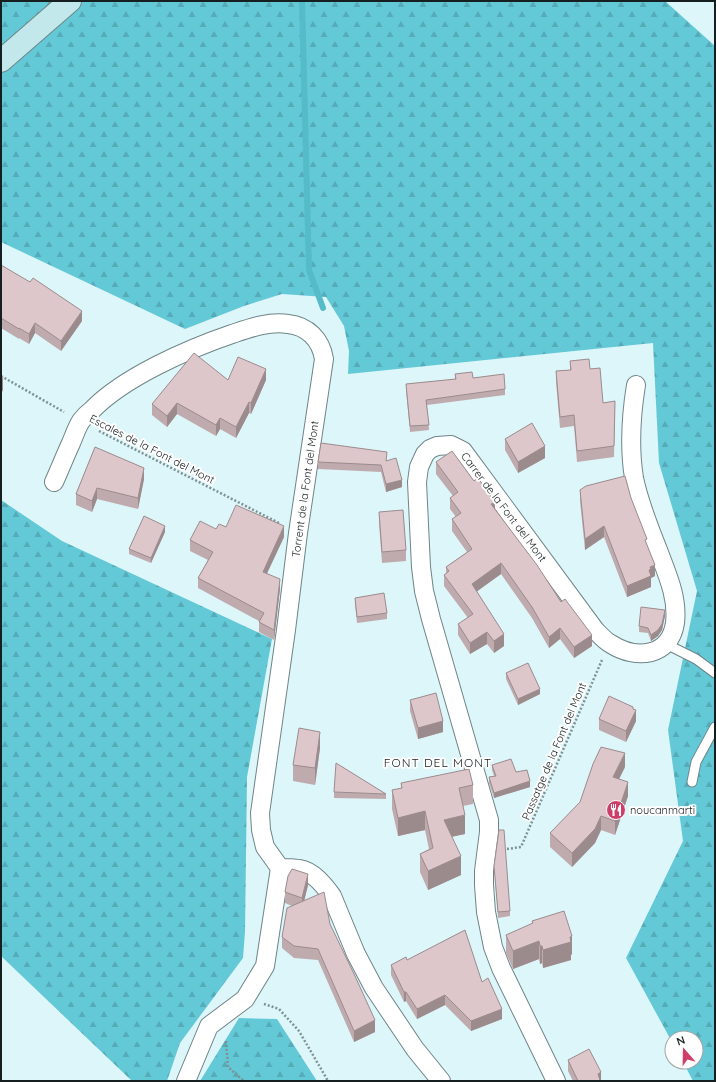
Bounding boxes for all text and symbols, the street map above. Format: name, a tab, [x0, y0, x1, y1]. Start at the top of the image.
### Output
street label: Escales de la Font del Mont	[87, 411, 217, 487]
street label: Torrent de la Font del Mont	[288, 420, 322, 558]
street label: Carrer de la Font del Mont	[458, 449, 550, 565]
street label: Passatge de la Font del Mont	[519, 680, 589, 822]
district label: FONT DEL MONT	[384, 755, 492, 770]
restaurant icon: noucanmarti	[605, 799, 627, 821]
place label: noucanmarti	[630, 803, 695, 817]
north arrow	[664, 1030, 704, 1070]
text: N	[674, 1033, 687, 1049]

